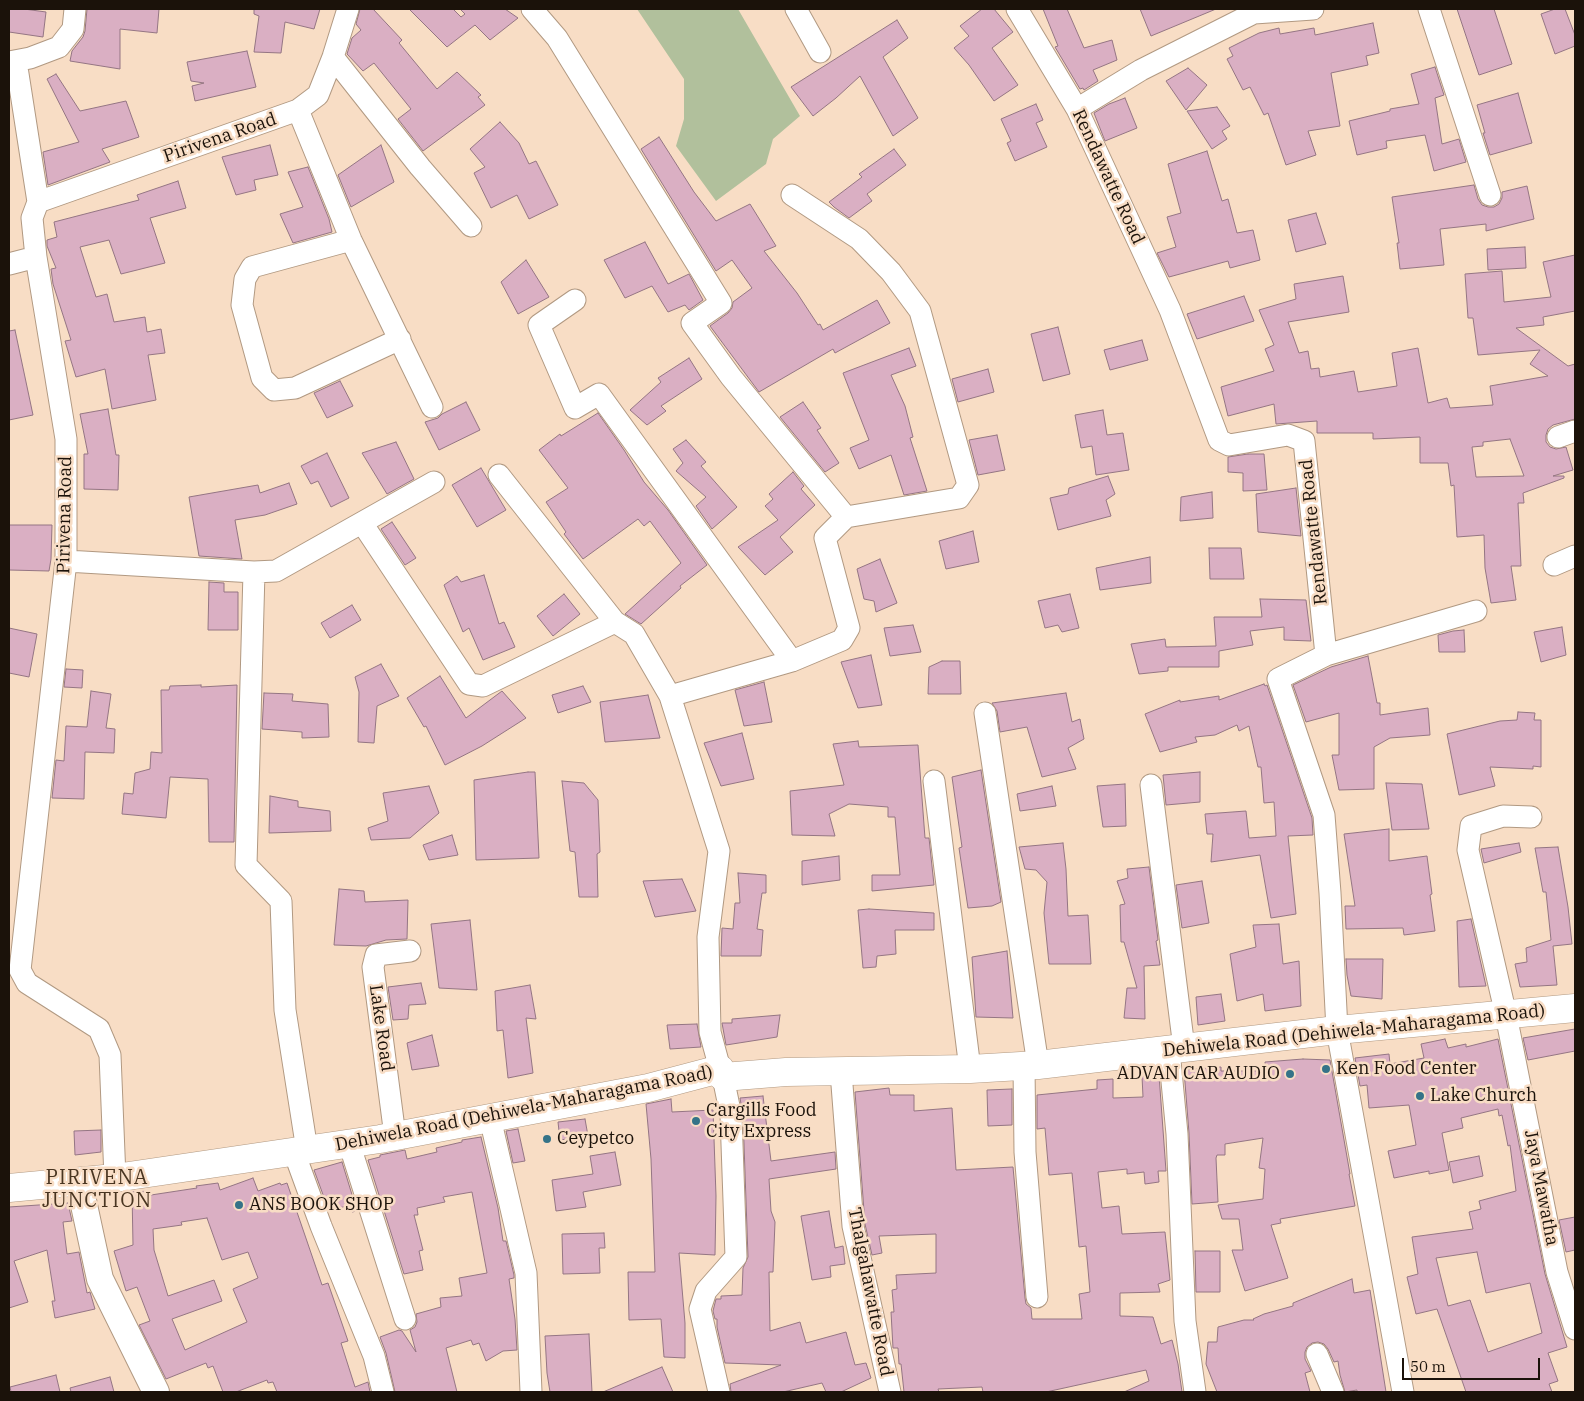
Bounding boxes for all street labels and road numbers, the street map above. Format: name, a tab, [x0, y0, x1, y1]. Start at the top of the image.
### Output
street label: Rendawatte Road	[1067, 106, 1149, 248]
street label: Pirivena Road	[161, 109, 279, 167]
street label: Pirivena Road	[53, 456, 77, 574]
street label: Rendawatte Road	[1296, 458, 1332, 606]
street label: Lake Road	[364, 983, 398, 1073]
street label: Dehiwela Road (Dehiwela-Maharagama Road)	[1162, 1000, 1546, 1062]
street label: Dehiwela Road (Dehiwela-Maharagama Road)	[333, 1062, 715, 1156]
street label: Jaya Mawatha	[1519, 1128, 1563, 1248]
street label: Thalgahawatte Road	[843, 1206, 897, 1378]

